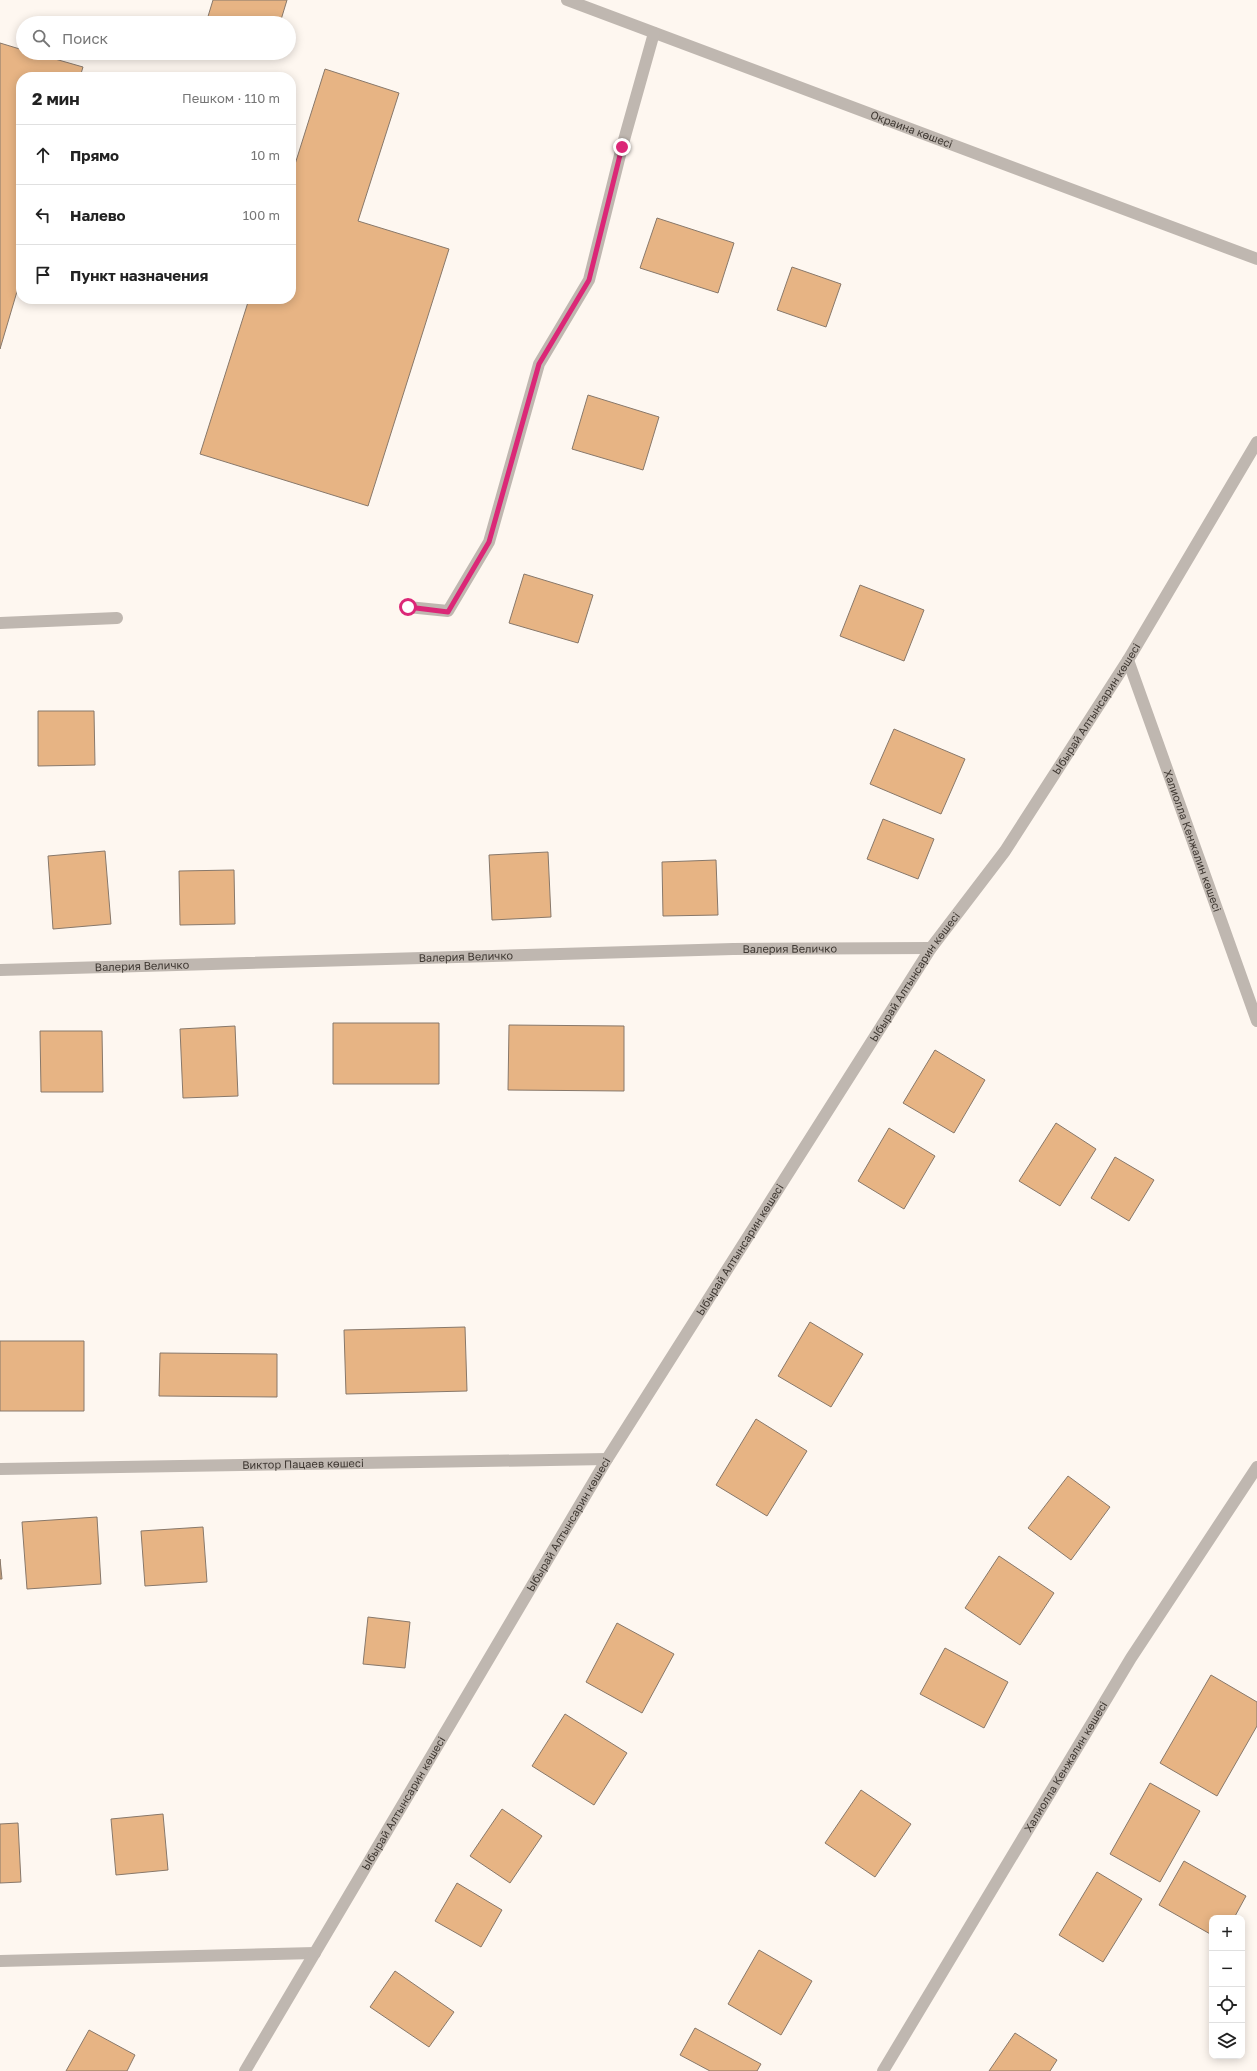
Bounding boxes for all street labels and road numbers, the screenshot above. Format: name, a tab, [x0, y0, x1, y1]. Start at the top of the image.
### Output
street label: Окраина көшесі	[869, 108, 955, 150]
street label: Ыбырай Алтынсарин көшесі	[1049, 641, 1143, 777]
street label: Халиолла Кенжалин көшесі	[1162, 768, 1224, 913]
street label: Ыбырай Алтынсарин көшесі	[866, 909, 962, 1044]
street label: Валерия Величко	[742, 941, 837, 955]
street label: Валерия Величко	[418, 948, 514, 964]
street label: Валерия Величко	[94, 958, 190, 973]
street label: Ыбырай Алтынсарин көшесі	[693, 1181, 786, 1317]
street label: Ыбырай Алтынсарин көшесі	[523, 1455, 612, 1593]
street label: Виктор Пацаев көшесі	[242, 1456, 364, 1471]
street label: Халиолла Кенжалин көшесі	[1021, 1699, 1110, 1834]
street label: Ыбырай Алтынсарин көшесі	[358, 1734, 448, 1872]

